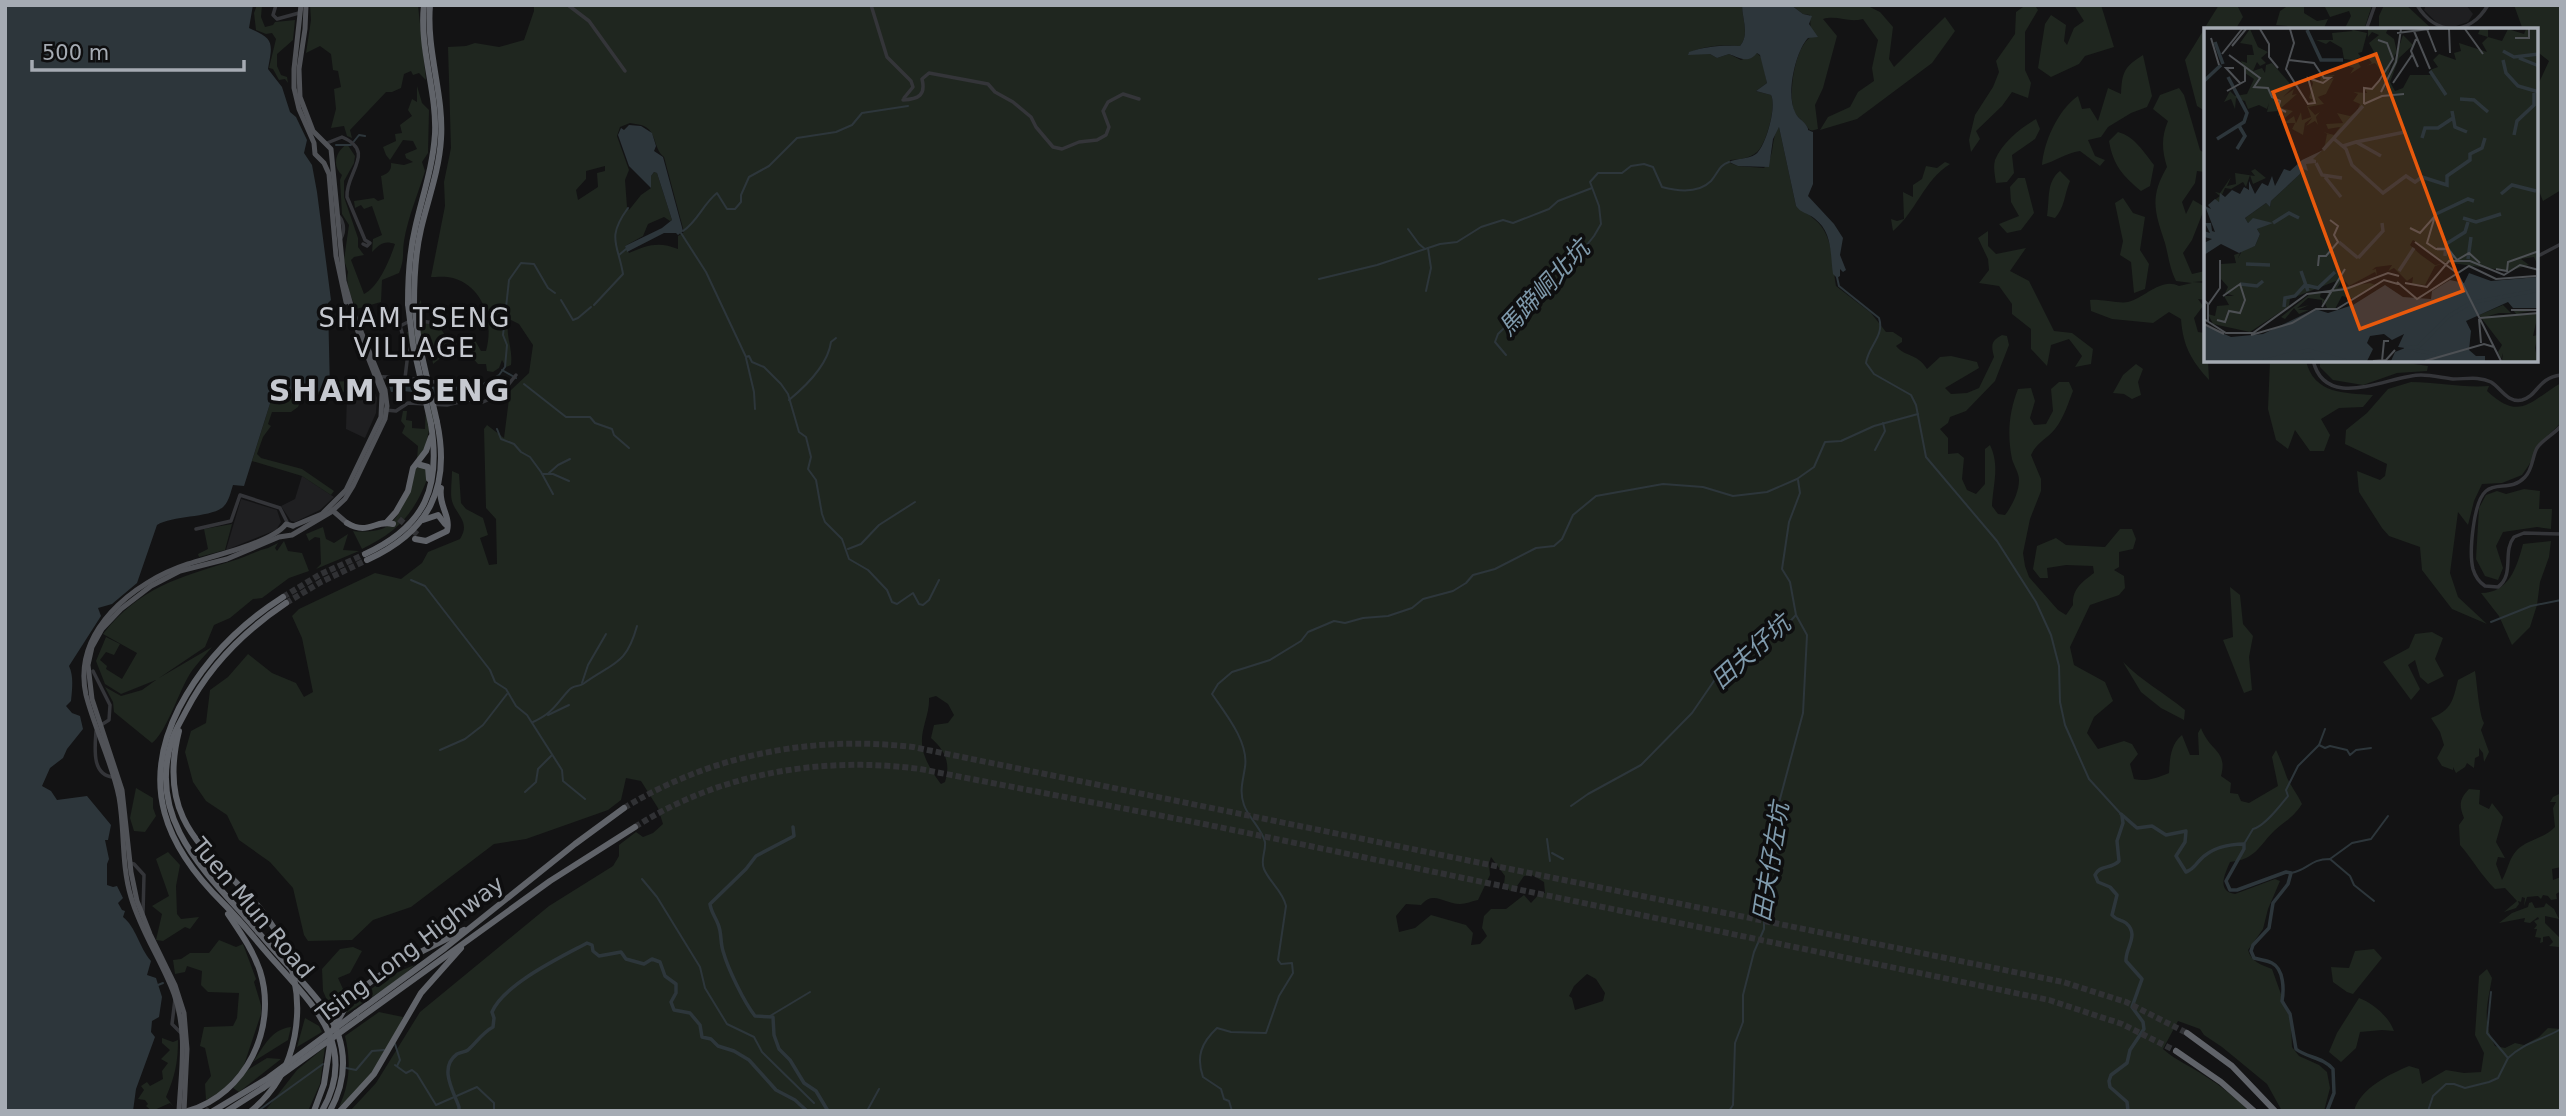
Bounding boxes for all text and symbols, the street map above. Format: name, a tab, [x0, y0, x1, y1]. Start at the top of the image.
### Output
scale bar	[32, 28, 243, 72]
inset map	[2204, 28, 2538, 362]
text: 500 m	[42, 41, 109, 65]
water label: 馬蹄峒北坑	[1493, 232, 1597, 341]
district label: SHAM TSENG VILLAGE	[319, 303, 511, 363]
district label: SHAM TSENG	[269, 373, 511, 408]
water label: 田夫仔坑	[1706, 607, 1798, 695]
water label: 田夫仔左坑	[1748, 798, 1795, 923]
street label: Tuen Mun Road	[186, 832, 319, 983]
street label: Tsing Long Highway	[311, 870, 509, 1028]

